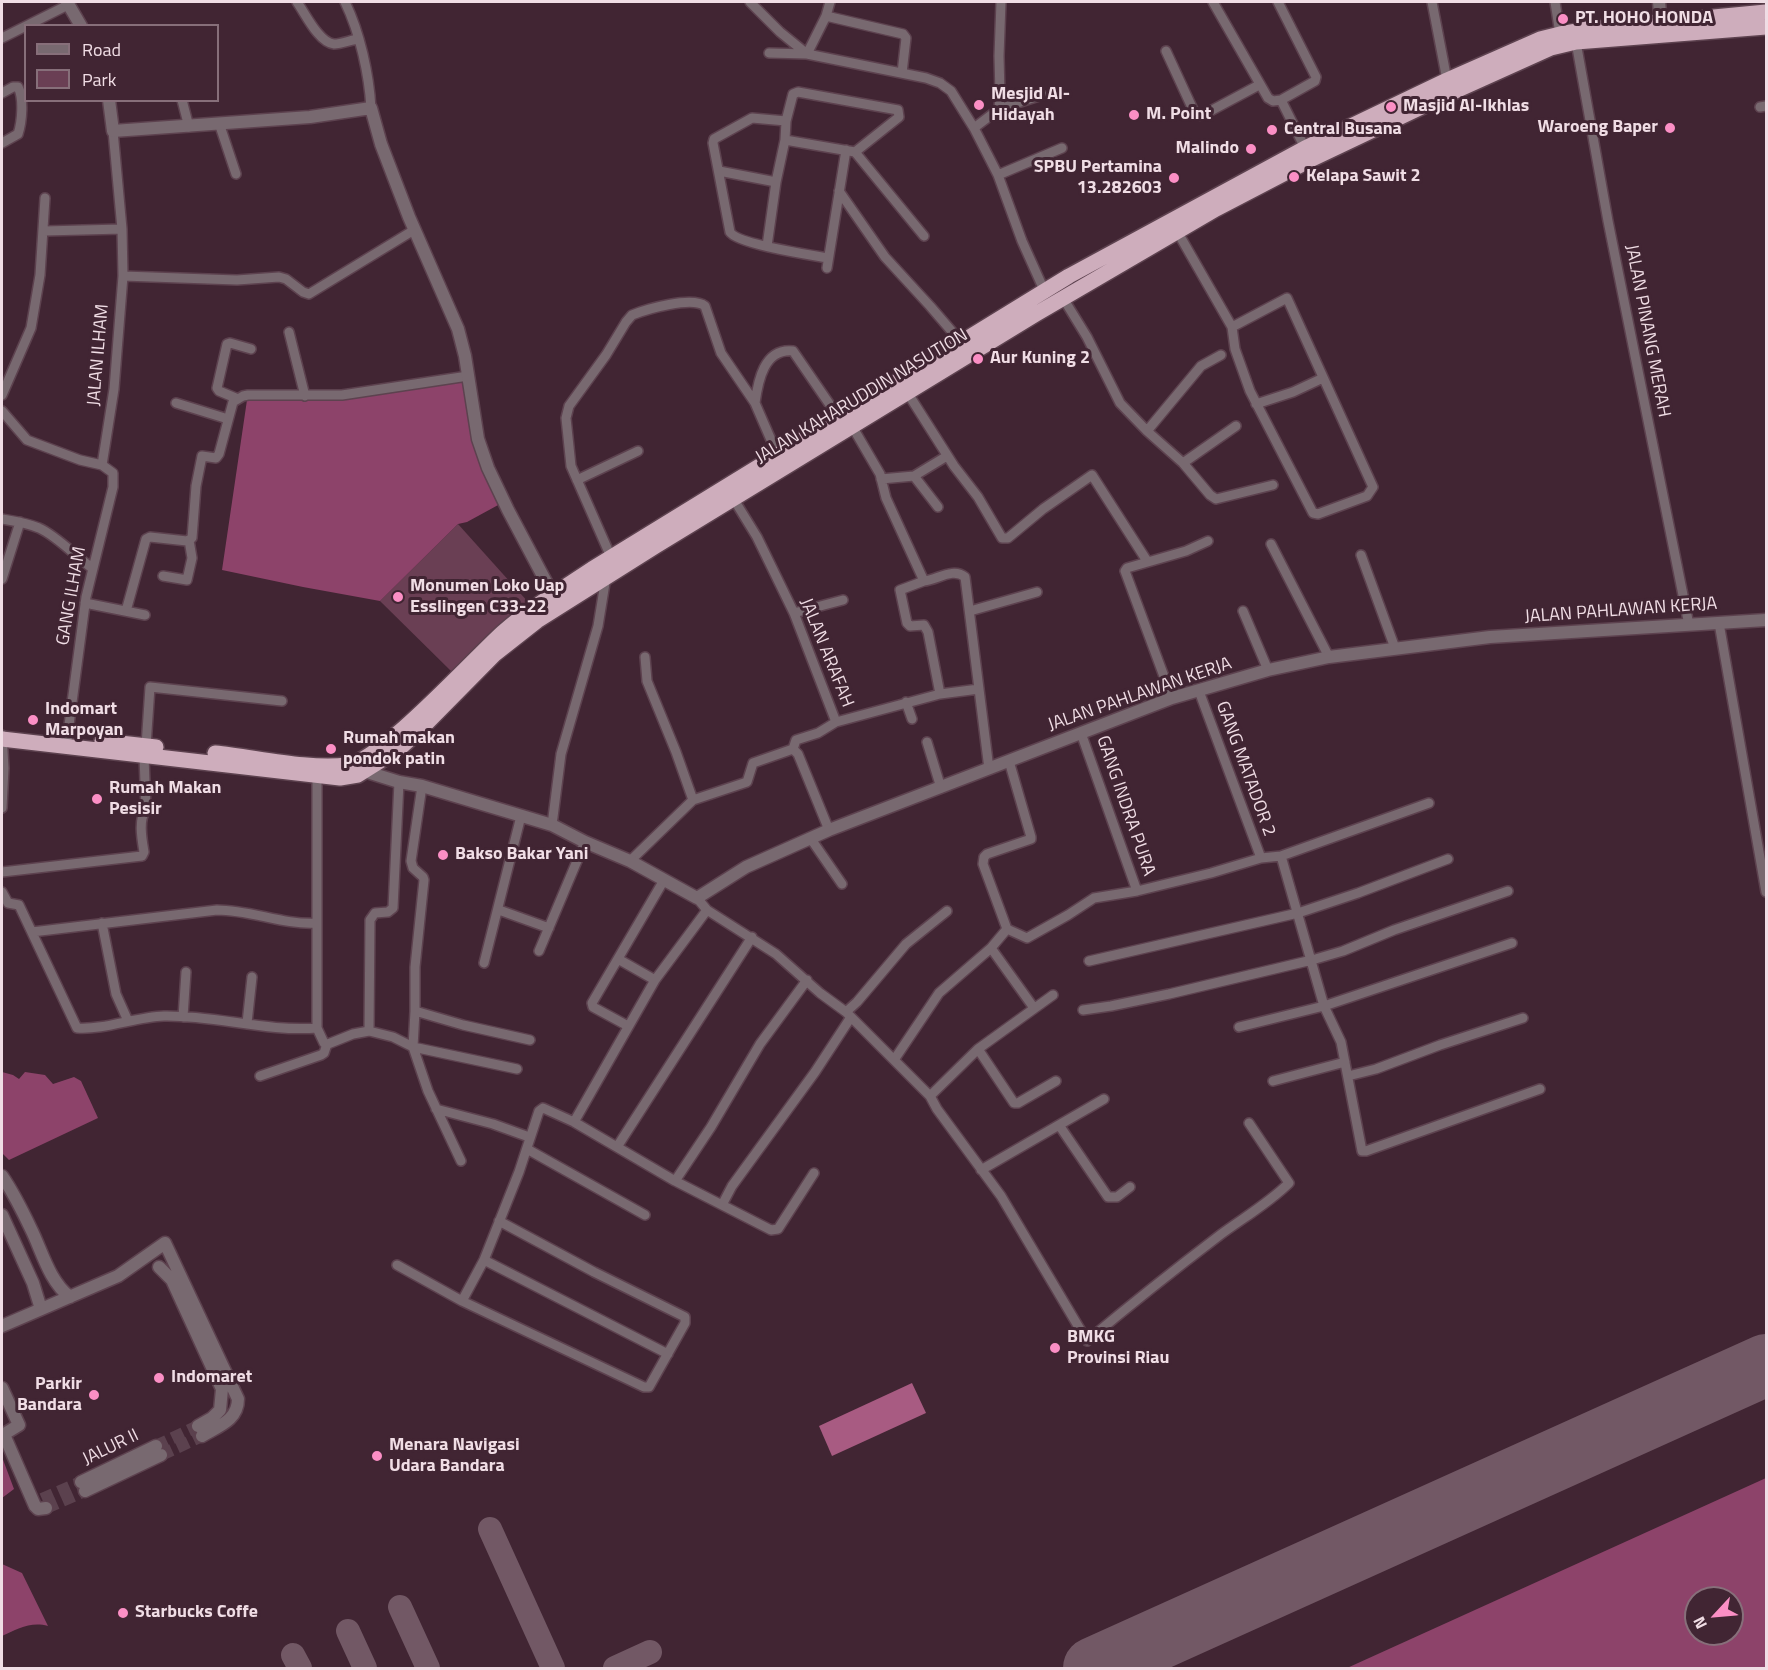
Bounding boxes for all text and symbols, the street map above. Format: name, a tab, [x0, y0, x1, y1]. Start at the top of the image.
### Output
place label: PT. HOHO HONDA	[1575, 8, 1713, 30]
marker: PT. HOHO HONDA	[1556, 12, 1570, 26]
legend	[24, 24, 219, 102]
text: Road	[82, 36, 121, 63]
text: Park	[82, 66, 116, 93]
place label: Mesjid Al- Hidayah	[991, 84, 1070, 127]
place label: Masjid Al-Ikhlas	[1403, 96, 1529, 118]
marker: Mesjid Al- Hidayah	[972, 98, 986, 112]
marker: Masjid Al-Ikhlas	[1384, 100, 1398, 114]
place label: M. Point	[1146, 104, 1211, 126]
marker: M. Point	[1127, 108, 1141, 122]
place label: Waroeng Baper	[1538, 117, 1658, 139]
place label: Central Busana	[1284, 119, 1402, 141]
marker: Waroeng Baper	[1663, 121, 1677, 135]
marker: Central Busana	[1265, 123, 1279, 137]
place label: Malindo	[1175, 138, 1239, 160]
marker: Malindo	[1244, 142, 1258, 156]
place label: SPBU Pertamina 13.282603	[1034, 157, 1162, 200]
place label: Kelapa Sawit 2	[1306, 166, 1421, 188]
marker: Kelapa Sawit 2	[1287, 170, 1301, 184]
marker: SPBU Pertamina 13.282603	[1167, 171, 1181, 185]
street label: JALAN PINANG MERAH	[1620, 243, 1674, 419]
street label: JALAN ILHAM	[84, 303, 114, 407]
street label: JALAN KAHARUDDIN NASUTION	[752, 325, 972, 469]
place label: Aur Kuning 2	[990, 348, 1090, 370]
marker: Aur Kuning 2	[971, 352, 985, 366]
street label: GANG ILHAM	[53, 545, 91, 647]
place label: Monumen Loko Uap Esslingen C33-22	[410, 576, 564, 618]
marker: Monumen Loko Uap Esslingen C33-22	[391, 590, 405, 604]
street label: JALAN PAHLAWAN KERJA	[1524, 593, 1718, 629]
street label: JALAN ARAFAH	[794, 595, 858, 711]
street label: JALAN PAHLAWAN KERJA	[1045, 653, 1235, 737]
place label: Indomart Marpoyan	[45, 699, 124, 742]
street label: GANG MATADOR 2	[1211, 699, 1279, 839]
marker: Indomart Marpoyan	[26, 713, 40, 727]
place label: Rumah makan pondok patin	[343, 728, 455, 771]
street label: GANG INDRA PURA	[1091, 733, 1159, 879]
marker: Rumah makan pondok patin	[324, 742, 338, 756]
place label: Rumah Makan Pesisir	[109, 778, 221, 820]
marker: Rumah Makan Pesisir	[90, 792, 104, 806]
place label: Bakso Bakar Yani	[455, 844, 588, 866]
marker: Bakso Bakar Yani	[436, 848, 450, 862]
place label: BMKG Provinsi Riau	[1067, 1327, 1169, 1370]
marker: BMKG Provinsi Riau	[1048, 1341, 1062, 1355]
place label: Indomaret	[171, 1367, 252, 1389]
marker: Indomaret	[152, 1371, 166, 1385]
place label: Parkir Bandara	[17, 1374, 82, 1416]
marker: Parkir Bandara	[87, 1388, 101, 1402]
street label: JALUR II	[79, 1425, 143, 1471]
place label: Menara Navigasi Udara Bandara	[389, 1435, 520, 1478]
marker: Menara Navigasi Udara Bandara	[370, 1449, 384, 1463]
north arrow	[1684, 1586, 1744, 1646]
place label: Starbucks Coffe	[135, 1602, 258, 1624]
marker: Starbucks Coffe	[116, 1606, 130, 1620]
text: N	[1686, 1613, 1713, 1633]

